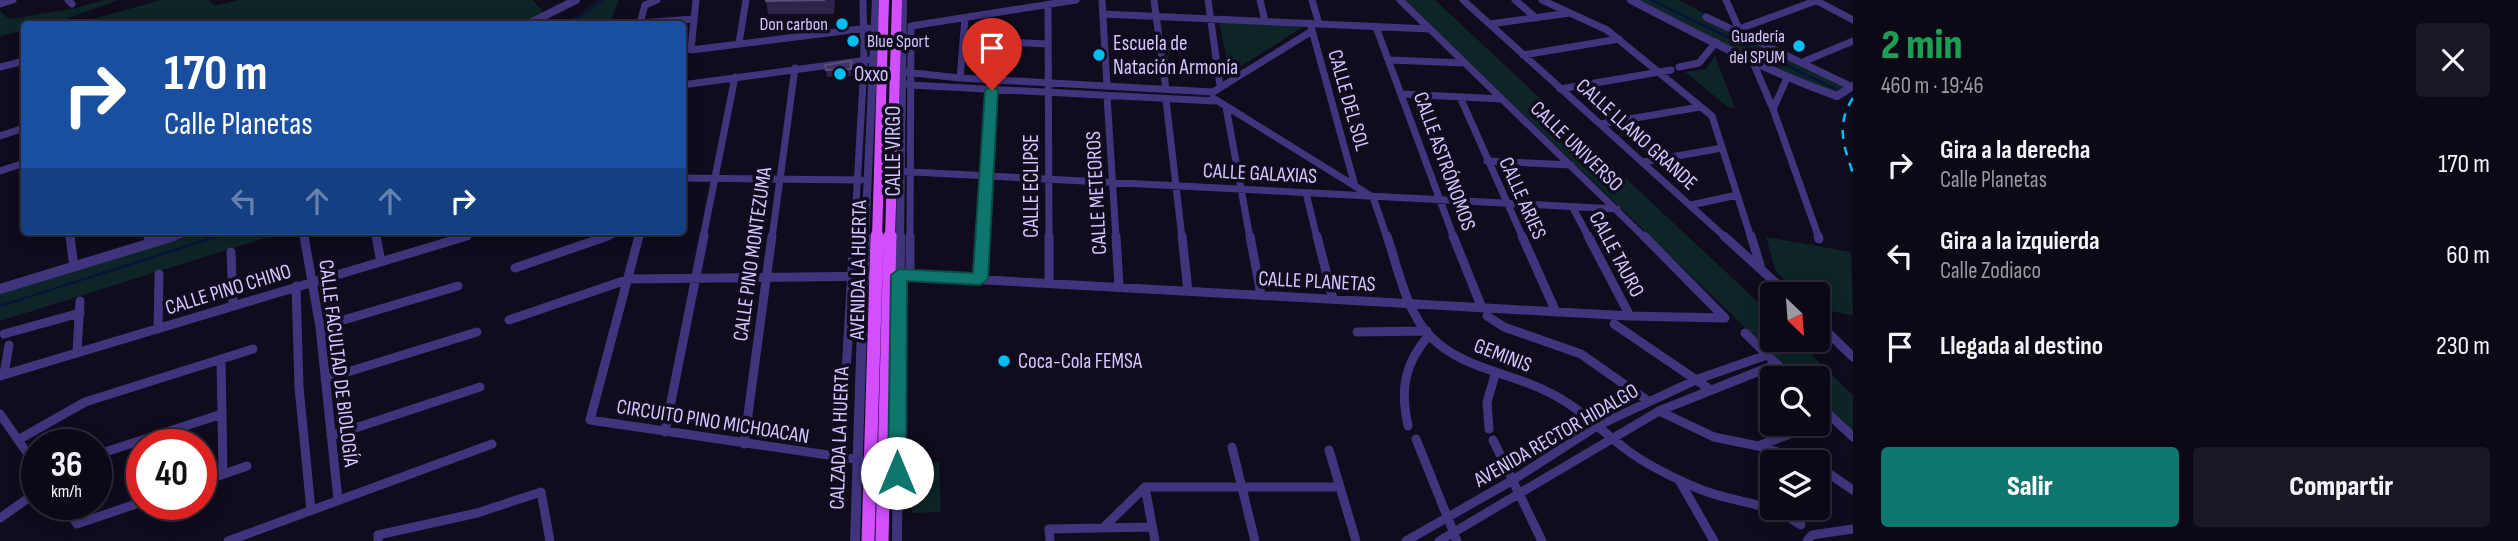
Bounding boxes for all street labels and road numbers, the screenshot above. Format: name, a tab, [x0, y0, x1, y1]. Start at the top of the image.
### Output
street label: CALLE DEL SOL	[1322, 47, 1375, 154]
street label: CALLE LLANO GRANDE	[1571, 73, 1702, 195]
street label: CALLE ASTRÓNOMOS	[1408, 88, 1481, 234]
street label: CALLE UNIVERSO	[1525, 96, 1628, 197]
street label: CALLE VIRGO	[881, 106, 906, 196]
street label: CALLE METEOROS	[1081, 130, 1112, 255]
street label: CALLE ECLIPSE	[1019, 134, 1044, 238]
street label: CALLE ARIES	[1493, 153, 1552, 243]
street label: CALLE GALAXIAS	[1202, 158, 1318, 189]
street label: CALLE PINO MONTEZUMA	[728, 164, 777, 343]
street label: AVENIDA LA HUERTA	[845, 199, 872, 341]
street label: CALLE TAURO	[1584, 207, 1650, 301]
street label: CALLE PINO CHINO	[162, 258, 294, 320]
street label: CALLE FACULTAD DE BIOLOGÍA	[313, 258, 364, 469]
street label: CALLE PLANETAS	[1258, 266, 1376, 297]
street label: GEMINIS	[1470, 333, 1535, 378]
street label: CALZADA LA HUERTA	[825, 365, 855, 510]
street label: AVENIDA RECTOR HIDALGO	[1469, 378, 1643, 493]
street label: CIRCUITO PINO MICHOACAN	[615, 394, 811, 449]

